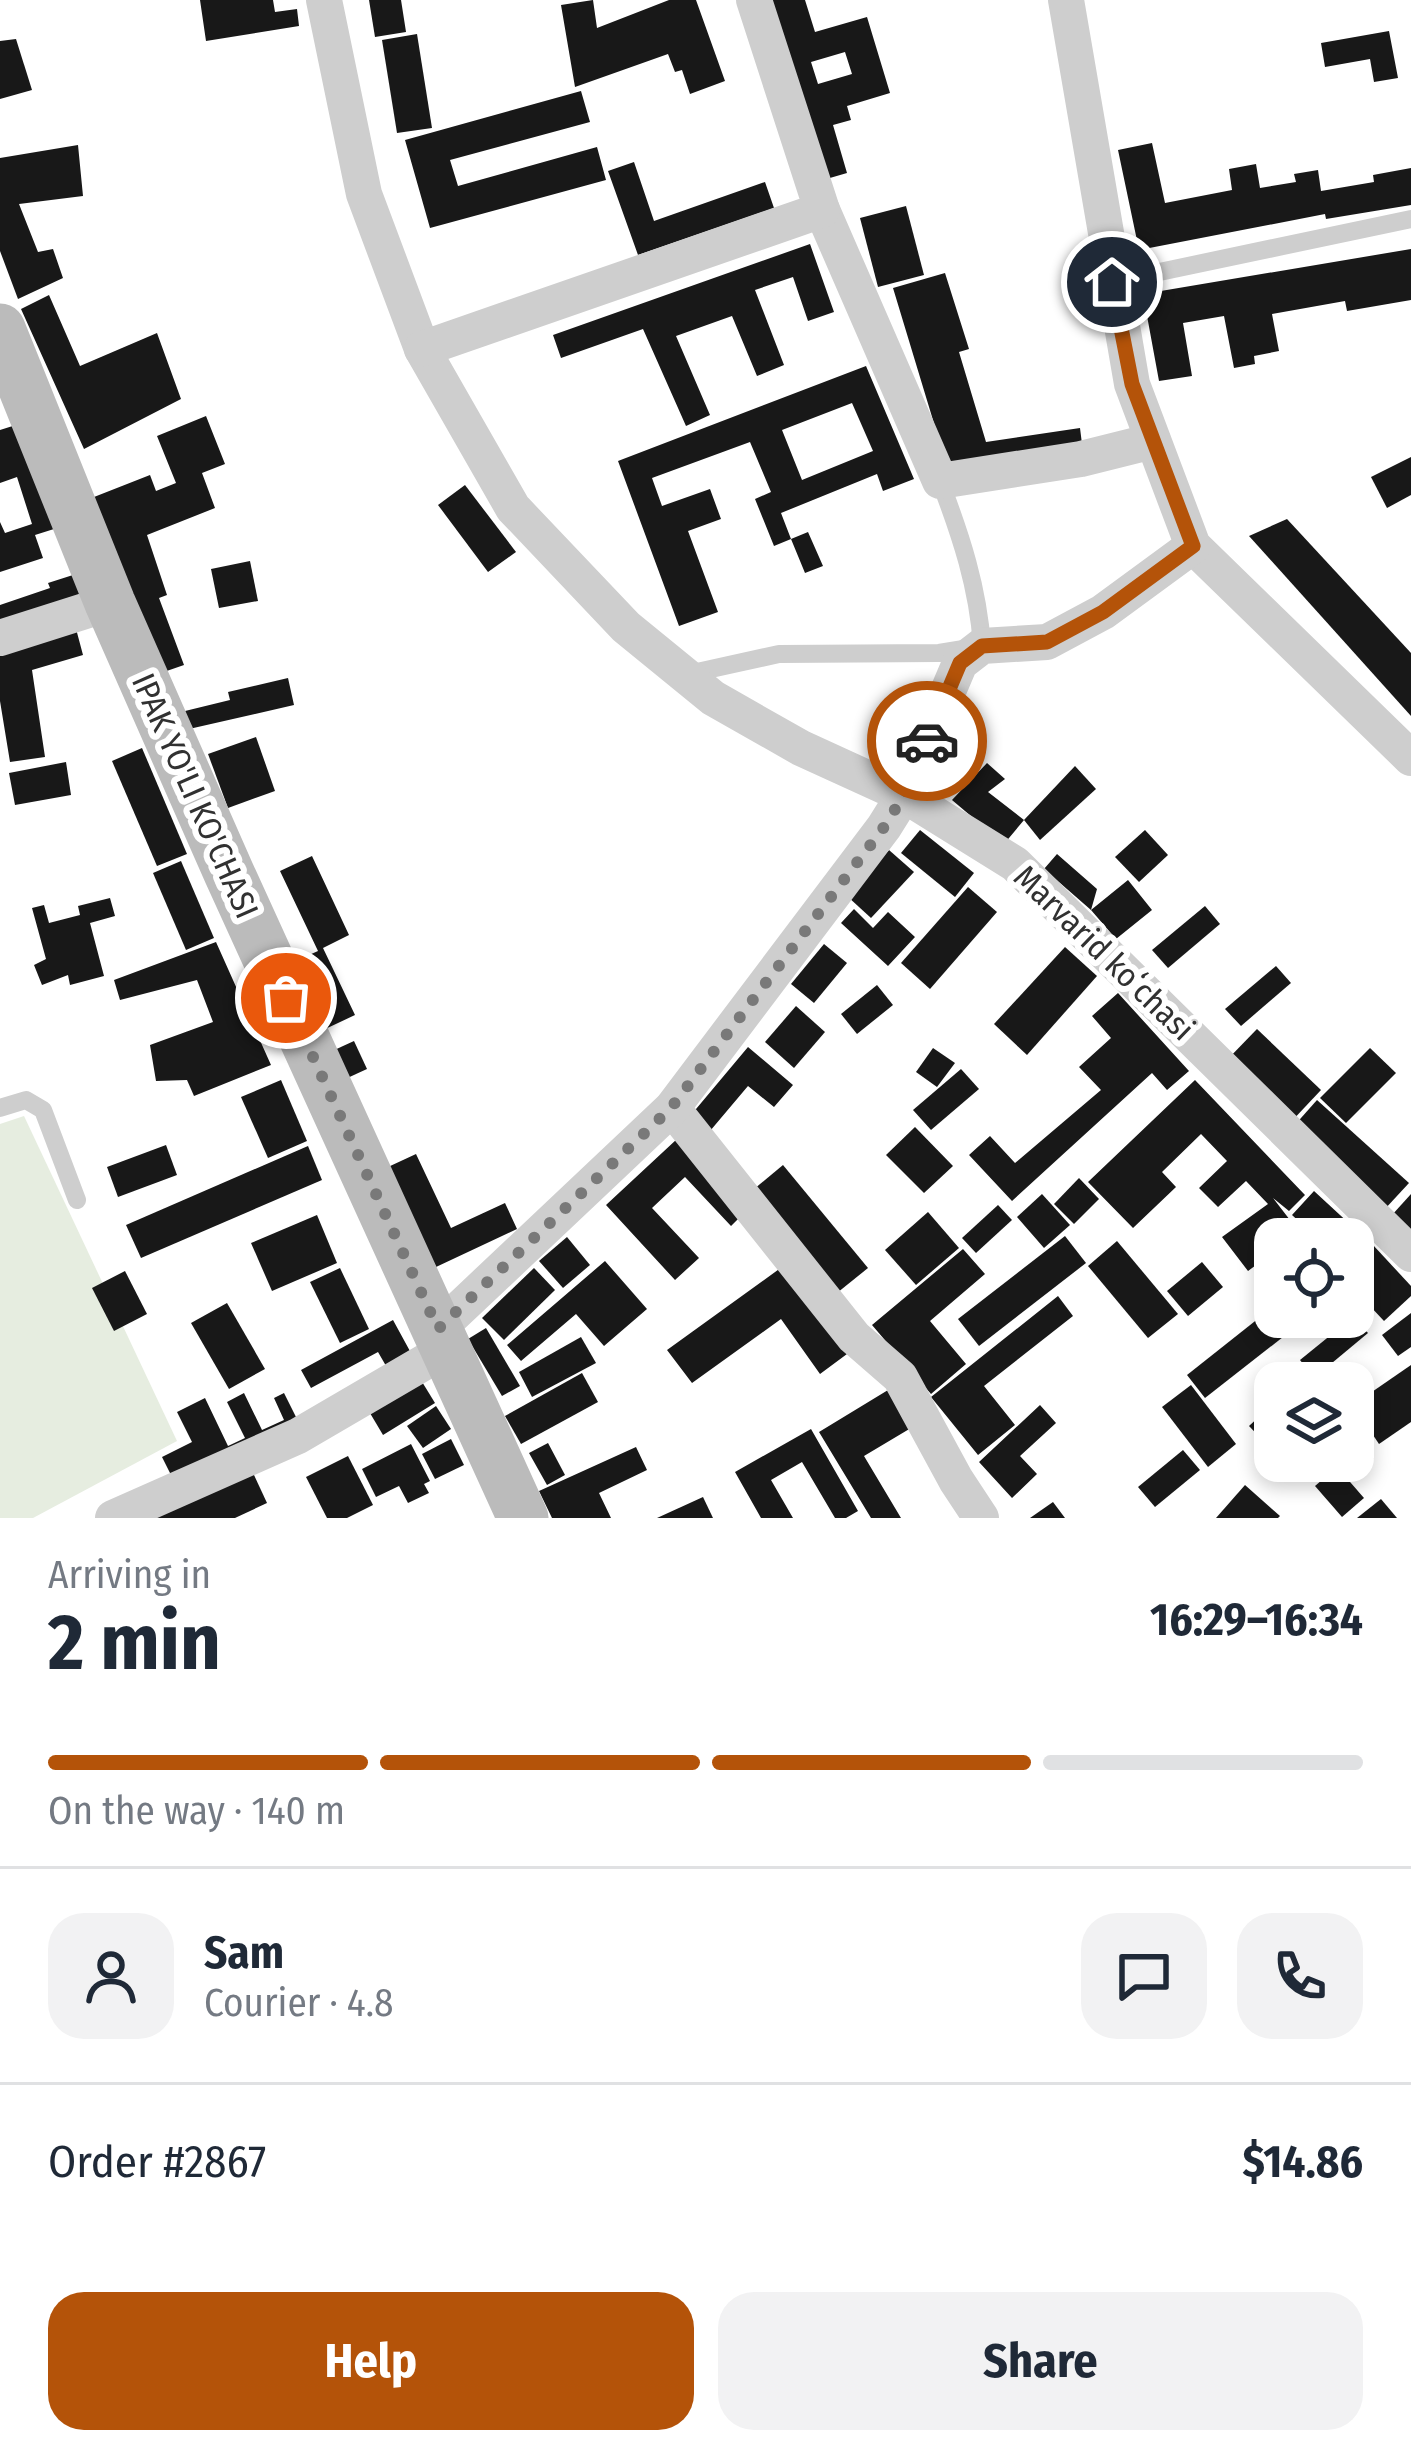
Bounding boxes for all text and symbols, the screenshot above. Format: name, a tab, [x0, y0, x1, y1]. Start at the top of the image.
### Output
pin	[1061, 231, 1163, 333]
icon: home	[1079, 249, 1145, 315]
street label: IPAK YO'LI KO'CHASI	[123, 667, 267, 925]
courier	[867, 681, 987, 801]
icon: car	[894, 708, 960, 774]
street label: Marvarid koʻchasi	[1006, 857, 1202, 1049]
pin	[235, 947, 337, 1049]
icon: bag	[253, 965, 319, 1031]
map controls	[1254, 1218, 1374, 1482]
button: locate	[1254, 1218, 1374, 1338]
button: layers	[1254, 1362, 1374, 1482]
text: Arriving in	[48, 1552, 211, 1598]
text: 16:29–16:34	[1150, 1593, 1363, 1647]
text: 2 min	[48, 1596, 221, 1690]
text: On the way · 140 m	[48, 1788, 345, 1834]
button: person	[48, 1913, 174, 2039]
button: chat	[1081, 1913, 1207, 2039]
button: phone	[1237, 1913, 1363, 2039]
text: Sam	[204, 1926, 284, 1980]
text: Courier · 4.8	[204, 1980, 394, 2026]
text: Order #2867	[48, 2135, 266, 2189]
text: $14.86	[1242, 2135, 1363, 2189]
button: Help	[48, 2292, 694, 2430]
button: Share	[718, 2292, 1363, 2430]

